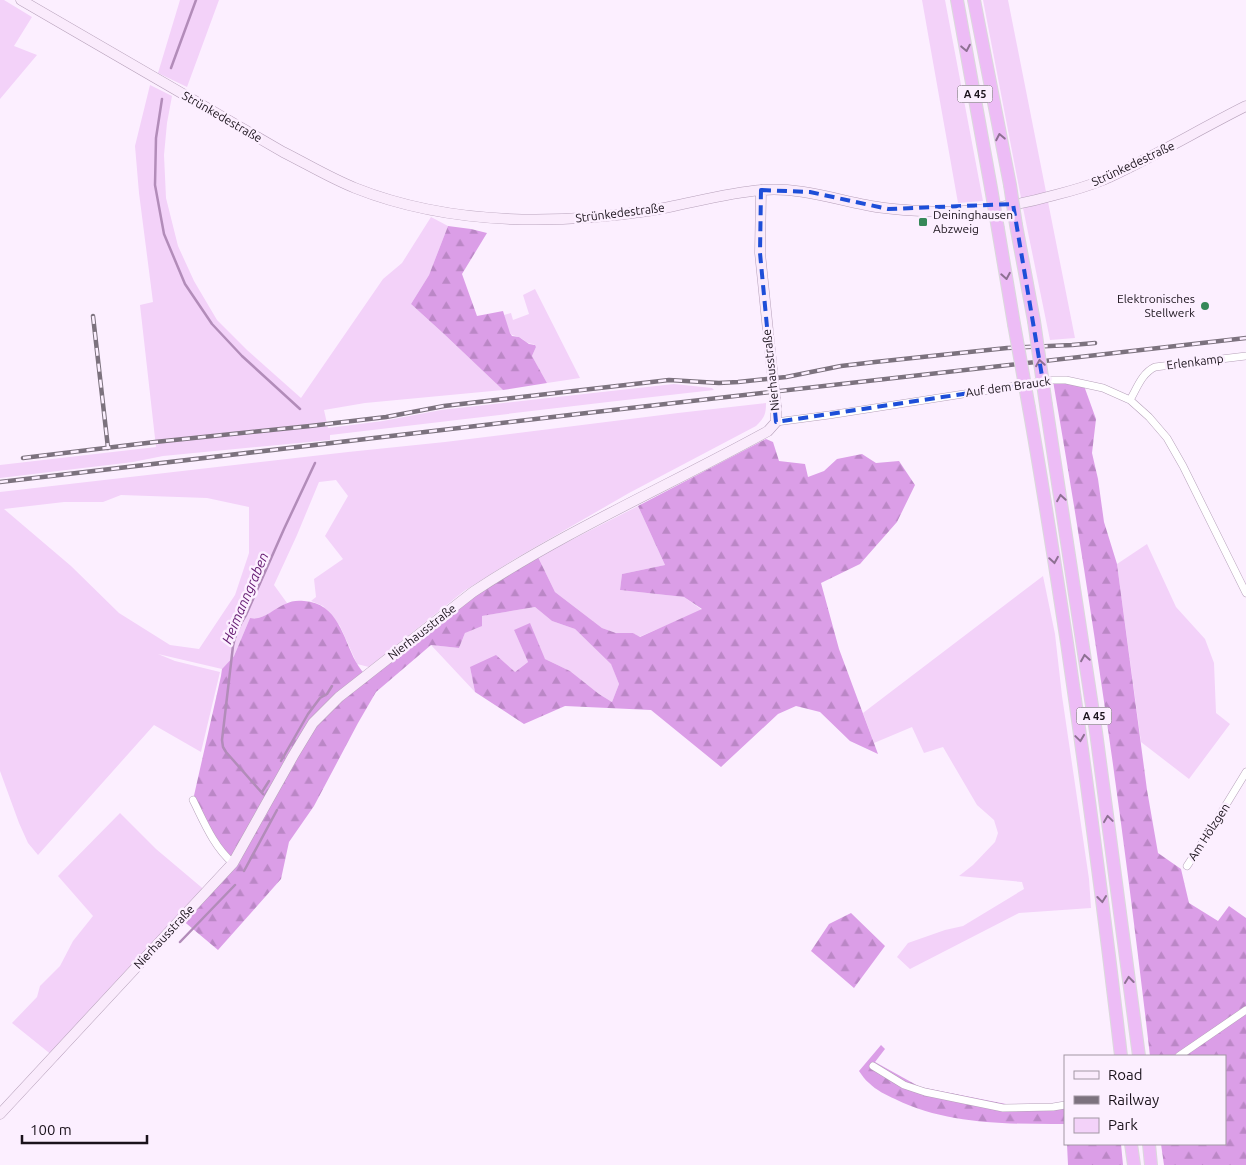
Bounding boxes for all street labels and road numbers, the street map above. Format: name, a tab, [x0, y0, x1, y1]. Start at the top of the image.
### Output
road number: A 45	[958, 86, 992, 102]
street label: Strünkedestraße	[180, 88, 264, 145]
street label: Strünkedestraße	[1089, 139, 1176, 188]
street label: Strünkedestraße	[575, 201, 665, 224]
street label: Nierhausstraße	[760, 328, 781, 412]
street label: Erlenkamp	[1166, 352, 1224, 371]
street label: Auf dem Brauck	[965, 374, 1051, 399]
street label: Nierhausstraße	[385, 601, 458, 662]
road number: A 45	[1076, 708, 1112, 724]
street label: Am Hölzgen	[1185, 801, 1232, 863]
street label: Nierhausstraße	[131, 902, 196, 971]

